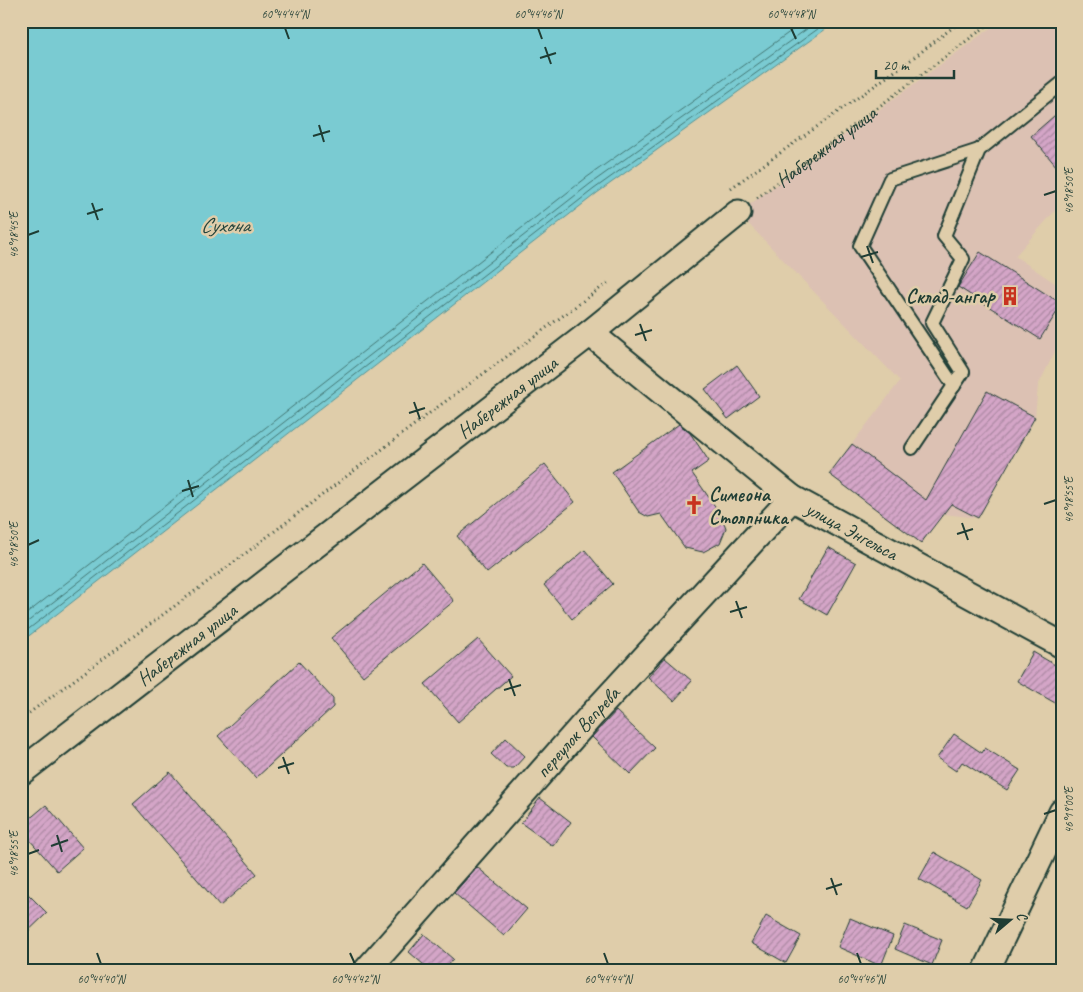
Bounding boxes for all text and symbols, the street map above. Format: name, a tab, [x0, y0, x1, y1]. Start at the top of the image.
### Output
text: 60°44'44"N	[261, 6, 310, 22]
text: 60°44'46"N	[514, 6, 563, 22]
text: 60°44'48"N	[767, 6, 816, 22]
scale bar	[876, 48, 953, 80]
text: 20 m	[883, 56, 910, 75]
street label: Набережная улица	[771, 100, 883, 193]
text: 46°18'50"E	[1061, 166, 1077, 214]
text: 46°18'45"E	[6, 210, 22, 258]
water label: Сухона	[200, 212, 252, 238]
place label: Склад-ангар	[906, 284, 997, 309]
building icon: Склад-ангар	[999, 285, 1021, 307]
street label: Набережная улица	[452, 350, 564, 444]
text: 46°18'55"E	[1061, 475, 1077, 523]
place label: Симеона Столпника	[709, 482, 790, 530]
church icon: Симеона Столпника	[683, 494, 705, 516]
street label: улица Энгельса	[801, 496, 904, 567]
text: 46°18'50"E	[6, 520, 22, 568]
street label: Набережная улица	[132, 597, 244, 691]
street label: переулок Вепрева	[530, 680, 626, 783]
text: 46°19'00"E	[1061, 785, 1077, 833]
text: 46°18'55"E	[6, 829, 22, 877]
north arrow	[986, 894, 1036, 944]
text: С	[1013, 910, 1032, 924]
text: 60°44'40"N	[77, 971, 126, 987]
text: 60°44'42"N	[331, 971, 380, 987]
text: 60°44'44"N	[584, 971, 633, 987]
text: 60°44'46"N	[837, 971, 886, 987]

